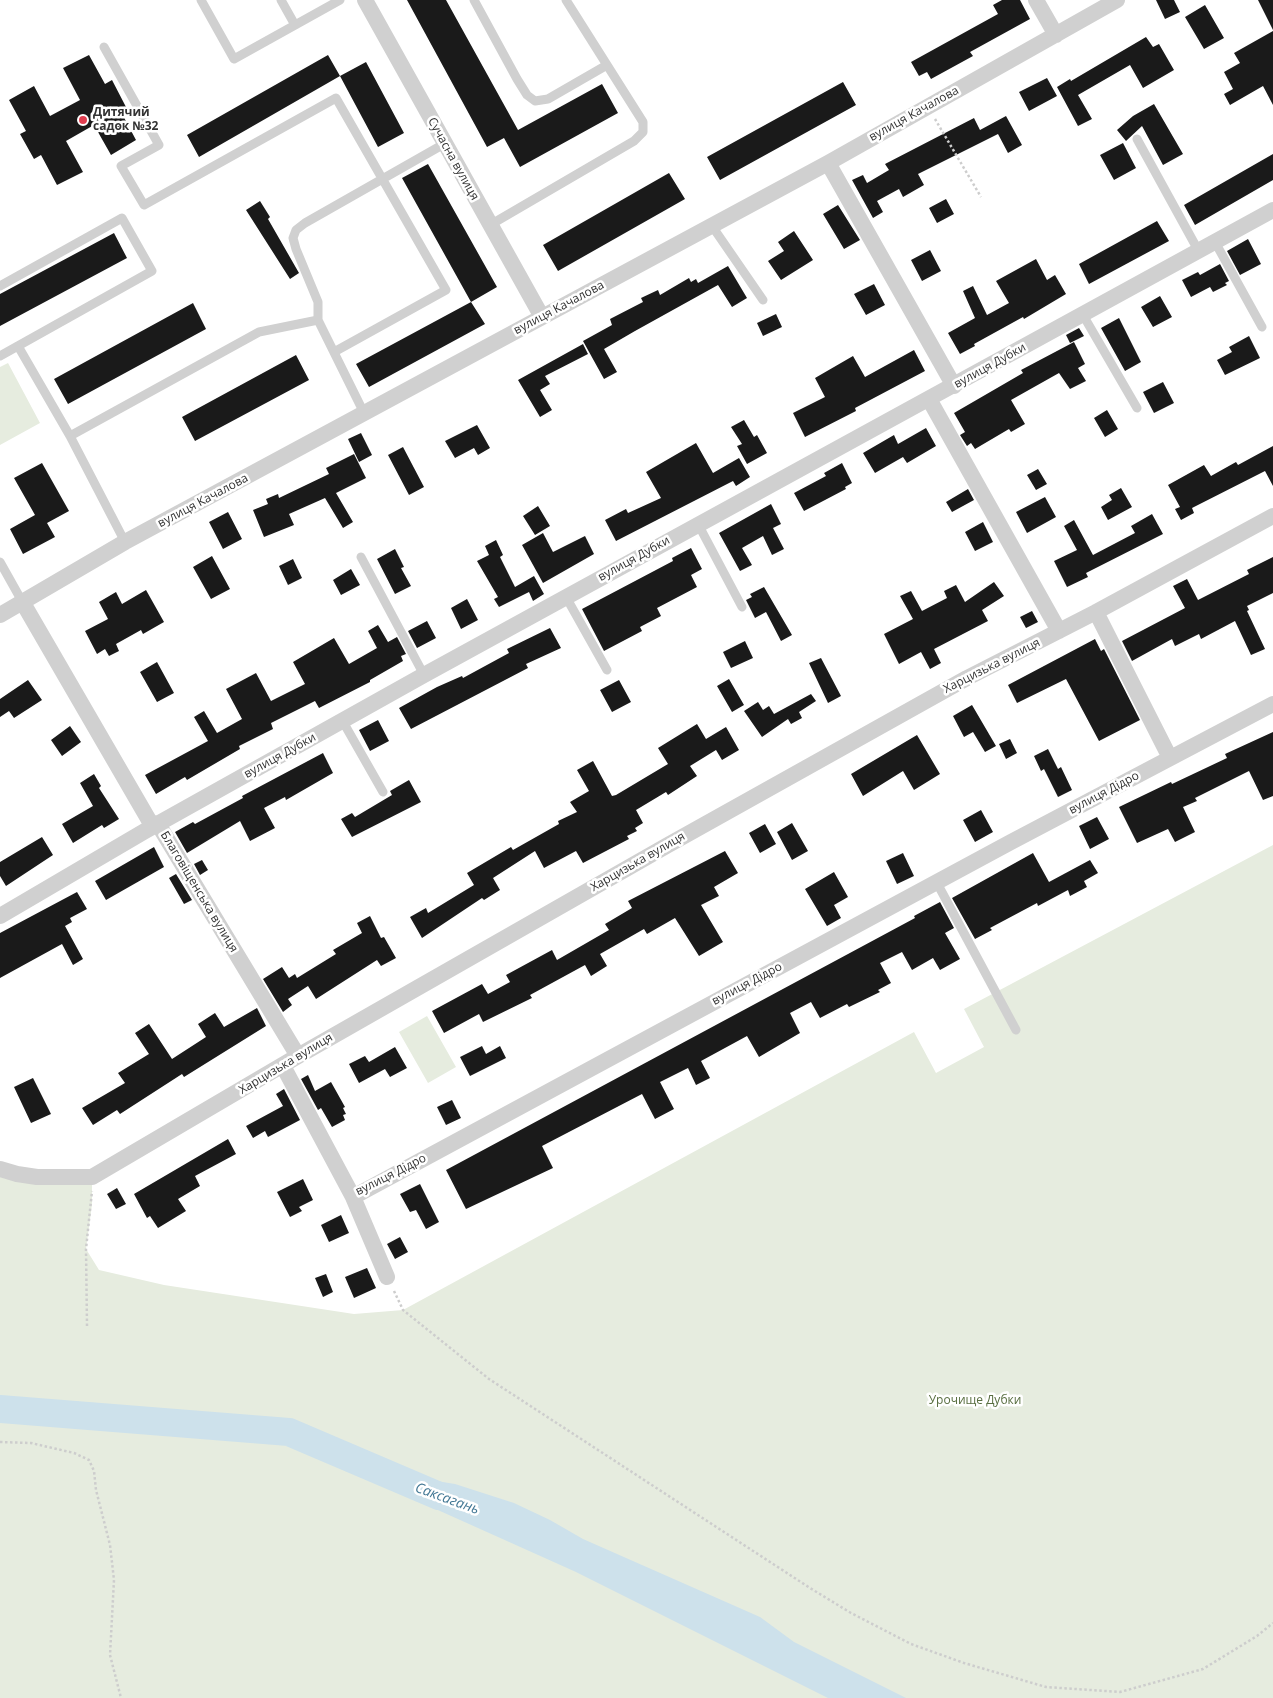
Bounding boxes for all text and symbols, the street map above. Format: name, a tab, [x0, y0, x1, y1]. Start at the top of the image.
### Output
street label: вулиця Качалова	[867, 83, 961, 145]
place label: Дитячий садок №32	[93, 106, 158, 134]
marker: Дитячий садок №32	[77, 114, 89, 126]
street label: Сучасна вулиця	[424, 115, 482, 203]
street label: вулиця Качалова	[511, 278, 607, 338]
street label: вулиця Дубки	[952, 340, 1028, 392]
street label: вулиця Качалова	[155, 471, 251, 531]
street label: вулиця Дубки	[596, 533, 672, 585]
street label: Харцизька вулиця	[941, 635, 1043, 697]
street label: вулиця Дубки	[242, 730, 318, 782]
street label: вулиця Дідро	[1066, 768, 1142, 818]
street label: Благовіщенська вулиця	[157, 829, 241, 955]
street label: Харцизька вулиця	[588, 829, 688, 895]
street label: вулиця Дідро	[709, 959, 785, 1009]
street label: Харцизька вулиця	[237, 1030, 335, 1098]
street label: вулиця Дідро	[353, 1151, 429, 1199]
park label: Урочище Дубки	[929, 1394, 1021, 1408]
water label: Саксагань	[413, 1480, 481, 1518]

